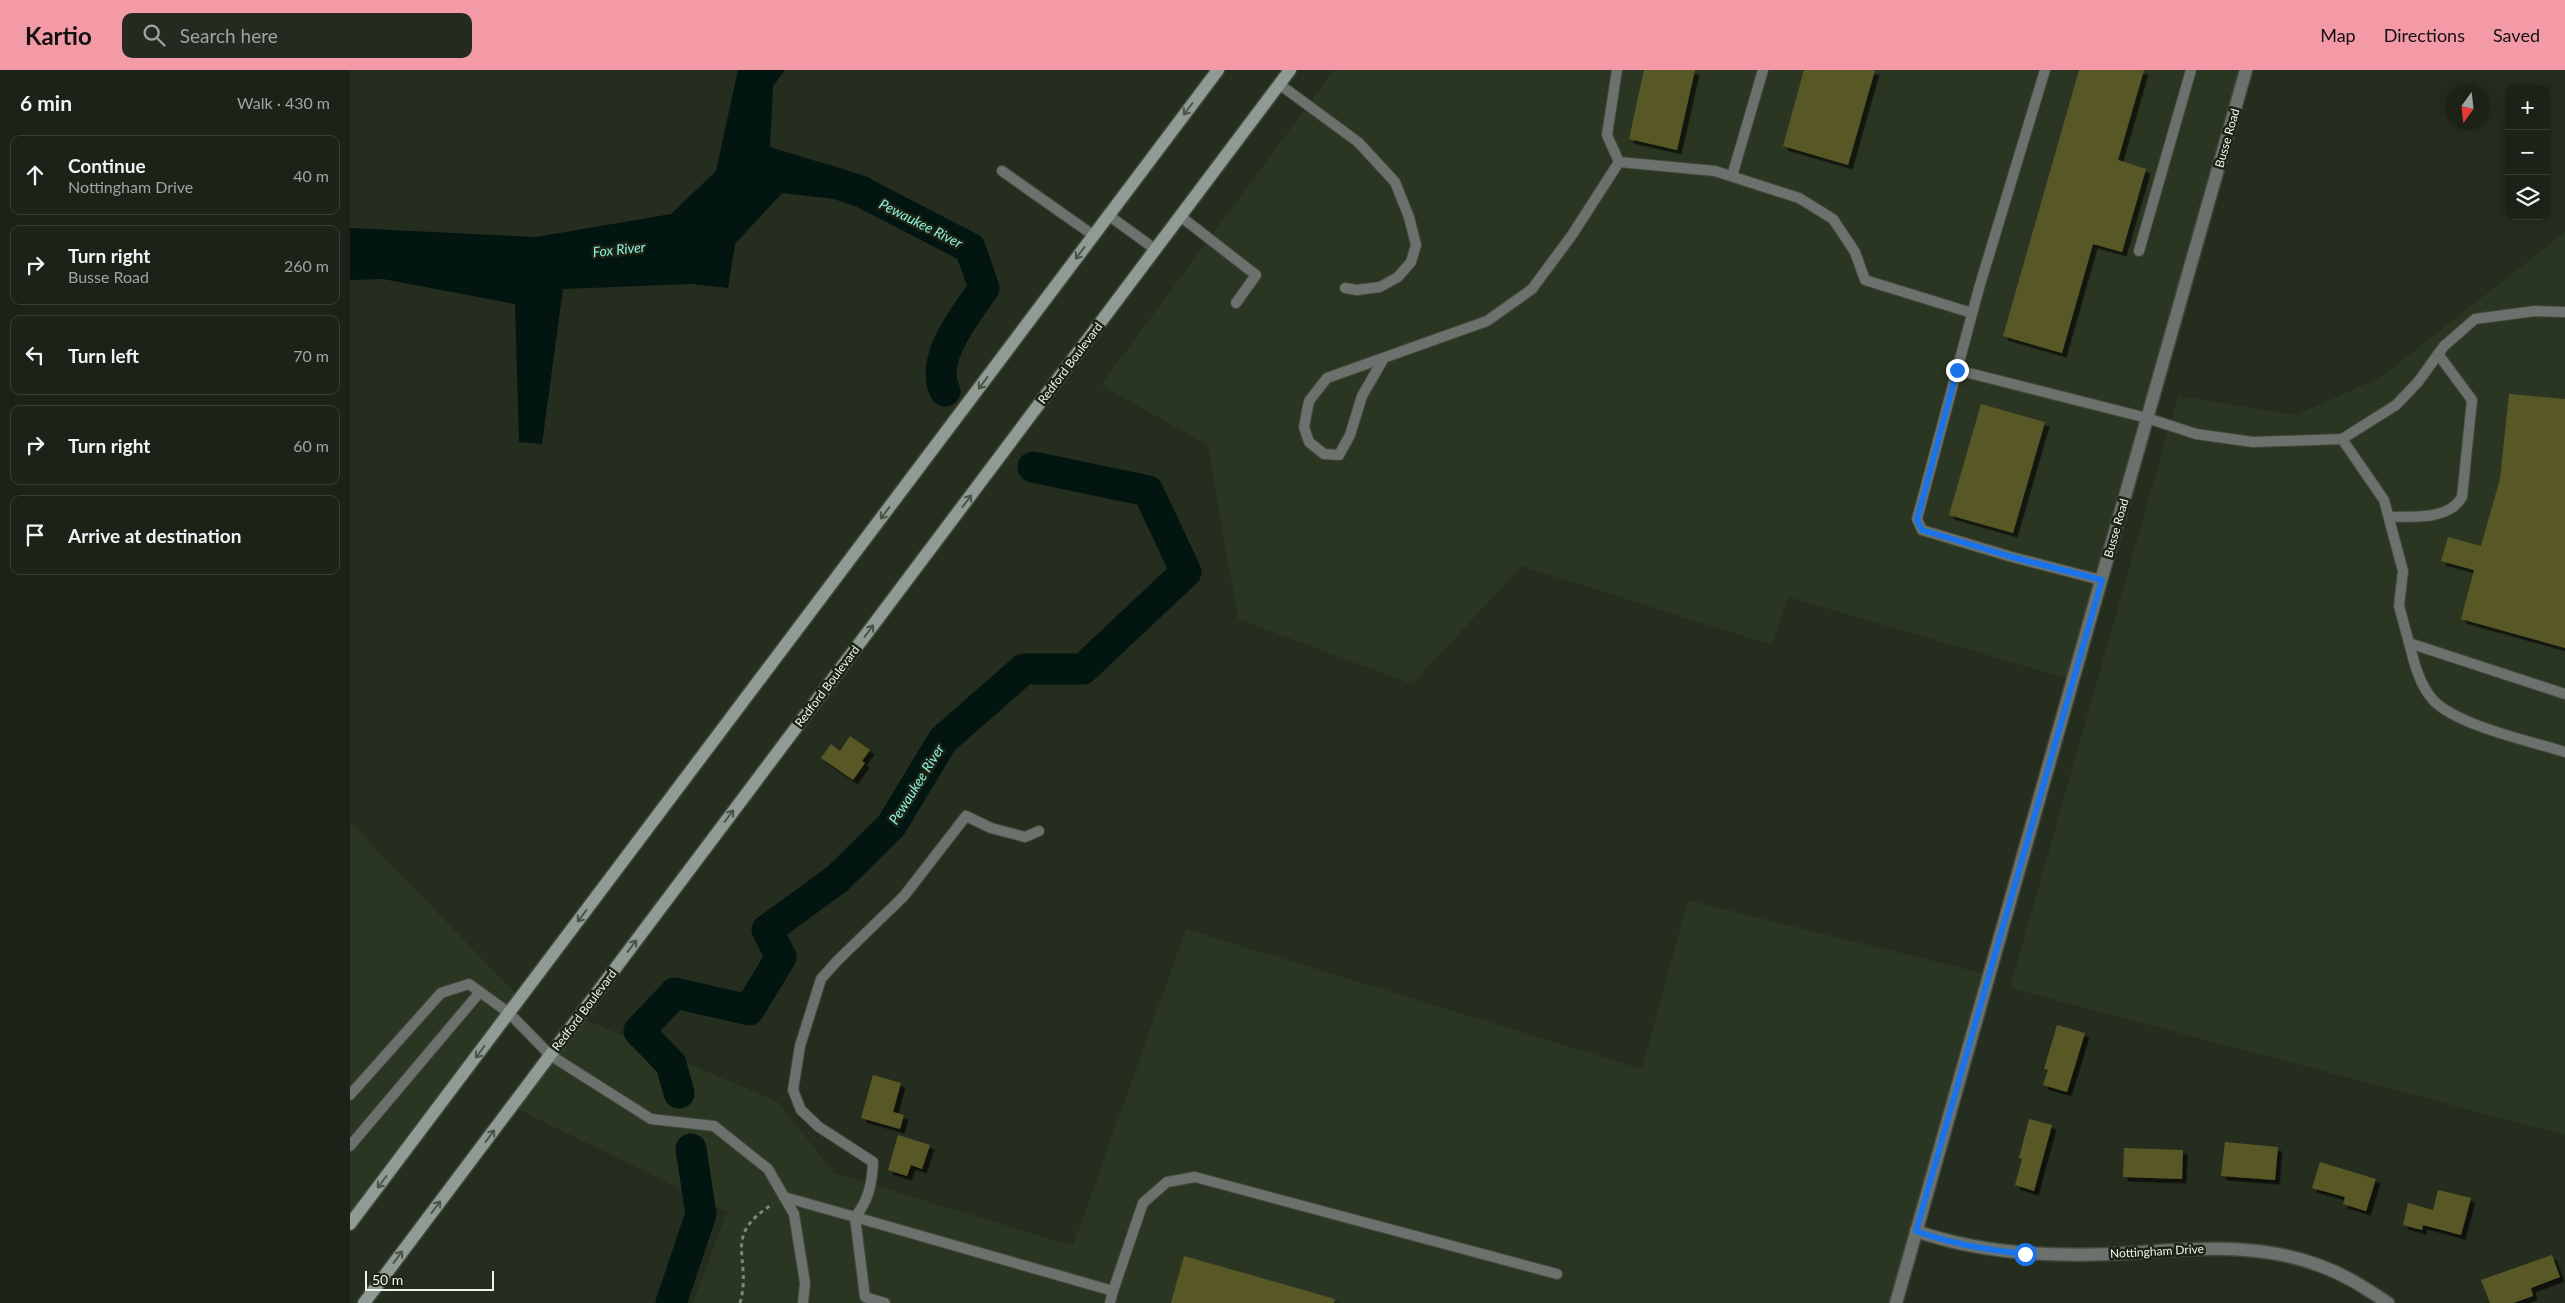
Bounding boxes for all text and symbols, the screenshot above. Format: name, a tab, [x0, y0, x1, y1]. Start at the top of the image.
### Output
search box	[122, 13, 472, 58]
text: Kartio	[25, 21, 92, 50]
icon: search	[140, 21, 168, 49]
text: Search here	[180, 24, 278, 47]
text: Map	[2320, 24, 2356, 46]
text: Directions	[2384, 24, 2465, 46]
text: Saved	[2493, 24, 2540, 46]
north arrow	[2445, 85, 2490, 130]
map controls	[2505, 85, 2550, 220]
button: +	[2505, 85, 2550, 130]
text: 6 min	[20, 90, 72, 115]
text: Walk · 430 m	[237, 93, 330, 112]
one-way arrow	[1183, 102, 1194, 115]
street label: Busse Road	[2211, 107, 2243, 169]
button: −	[2505, 130, 2550, 175]
text: Continue	[68, 154, 146, 177]
icon: ahead	[21, 161, 49, 189]
text: 40 m	[293, 166, 329, 185]
button: layers	[2505, 175, 2550, 220]
text: Nottingham Drive	[68, 177, 193, 196]
water label: Pewaukee River	[877, 195, 966, 251]
water label: Fox River	[592, 238, 646, 260]
text: Turn right	[68, 244, 150, 267]
one-way arrow	[1075, 246, 1085, 260]
icon: right	[21, 251, 49, 279]
text: 260 m	[284, 256, 329, 275]
text: Busse Road	[68, 267, 149, 286]
street label: Redford Boulevard	[1035, 319, 1105, 407]
icon: left	[21, 341, 49, 369]
text: Turn left	[68, 344, 139, 367]
text: 70 m	[293, 346, 329, 365]
route end	[1946, 359, 1969, 382]
one-way arrow	[977, 376, 988, 389]
icon: right	[21, 431, 49, 459]
text: Turn right	[68, 434, 150, 457]
text: 60 m	[293, 436, 329, 455]
one-way arrow	[961, 495, 972, 508]
street label: Busse Road	[2100, 497, 2132, 559]
one-way arrow	[880, 506, 890, 520]
icon: arrive	[21, 521, 49, 549]
text: Arrive at destination	[68, 524, 241, 547]
one-way arrow	[864, 624, 874, 638]
street label: Redford Boulevard	[792, 642, 862, 730]
water label: Pewaukee River	[885, 741, 947, 827]
one-way arrow	[724, 810, 735, 823]
one-way arrow	[576, 909, 587, 922]
one-way arrow	[627, 939, 637, 953]
street label: Redford Boulevard	[549, 966, 619, 1054]
one-way arrow	[474, 1045, 485, 1058]
one-way arrow	[485, 1129, 495, 1143]
one-way arrow	[377, 1175, 387, 1189]
one-way arrow	[431, 1200, 441, 1214]
street label: Nottingham Drive	[2110, 1241, 2204, 1261]
route start	[2014, 1243, 2037, 1266]
one-way arrow	[393, 1251, 404, 1264]
scale bar	[365, 1268, 494, 1291]
text: 50 m	[372, 1271, 403, 1288]

